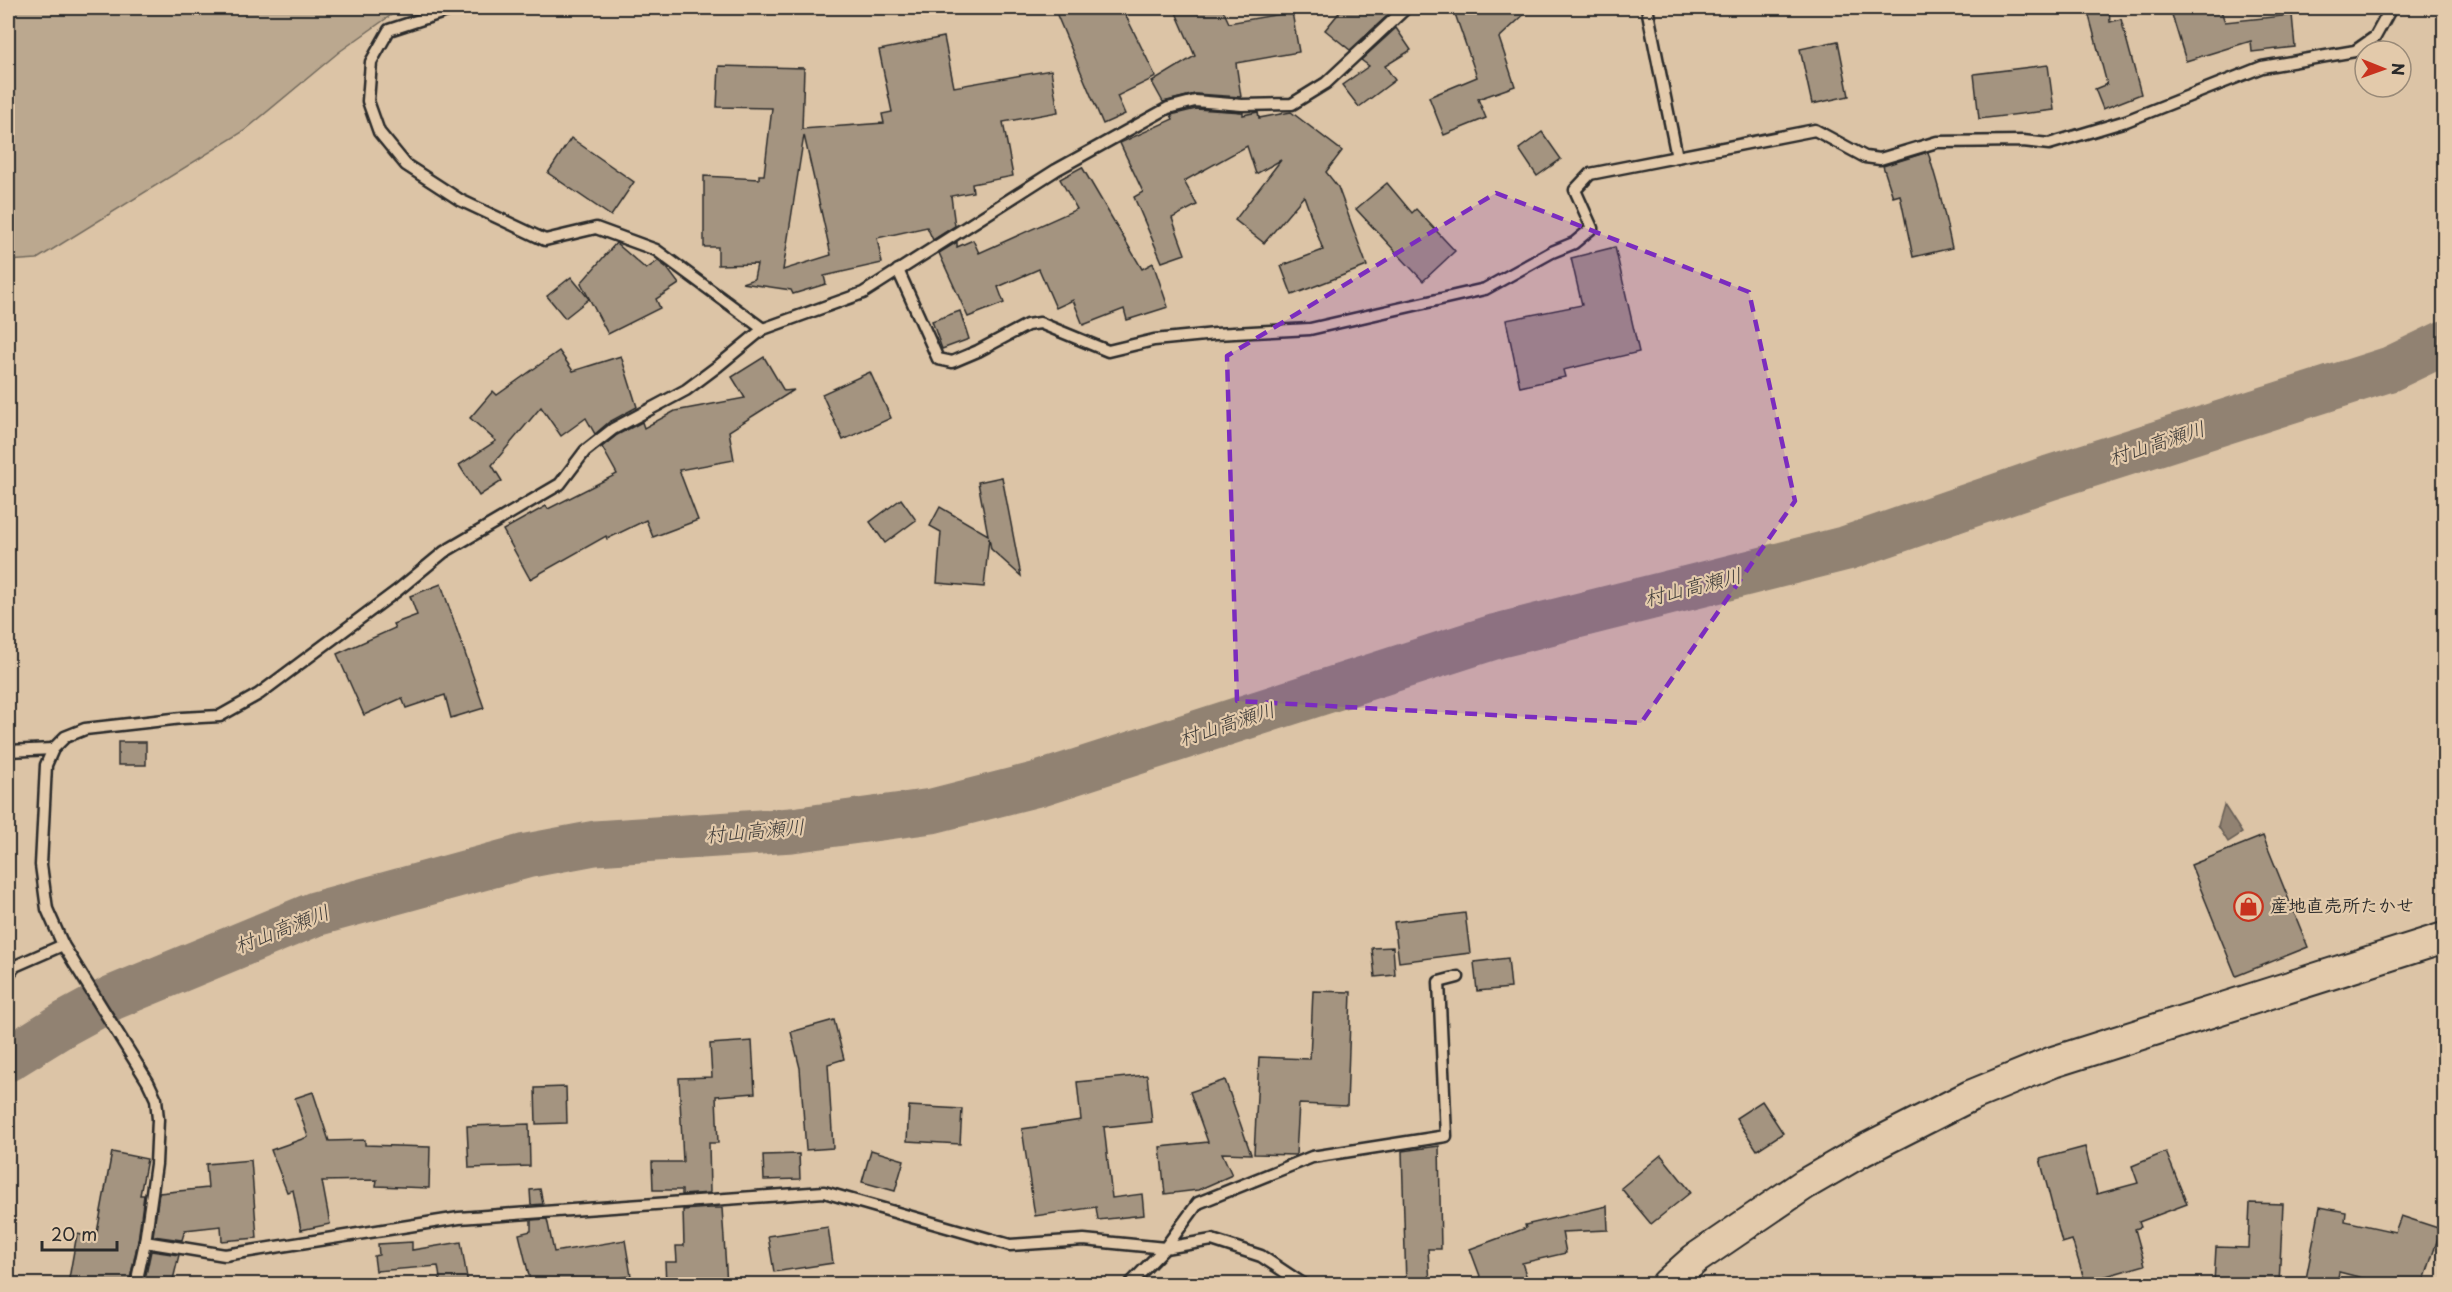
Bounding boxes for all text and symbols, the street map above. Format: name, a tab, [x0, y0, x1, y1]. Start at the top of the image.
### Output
north arrow	[2353, 39, 2413, 99]
text: N	[2387, 63, 2411, 76]
water label: 村山高瀬川	[2105, 412, 2209, 472]
water label: 村山高瀬川	[1641, 559, 1745, 613]
water label: 村山高瀬川	[1175, 693, 1279, 753]
water label: 村山高瀬川	[704, 811, 806, 849]
shop icon: 産地直売所たかせ	[2233, 890, 2265, 922]
place label: 産地直売所たかせ	[2270, 891, 2414, 918]
water label: 村山高瀬川	[230, 896, 334, 960]
scale bar	[42, 1214, 117, 1252]
text: 20 m	[51, 1220, 97, 1247]

